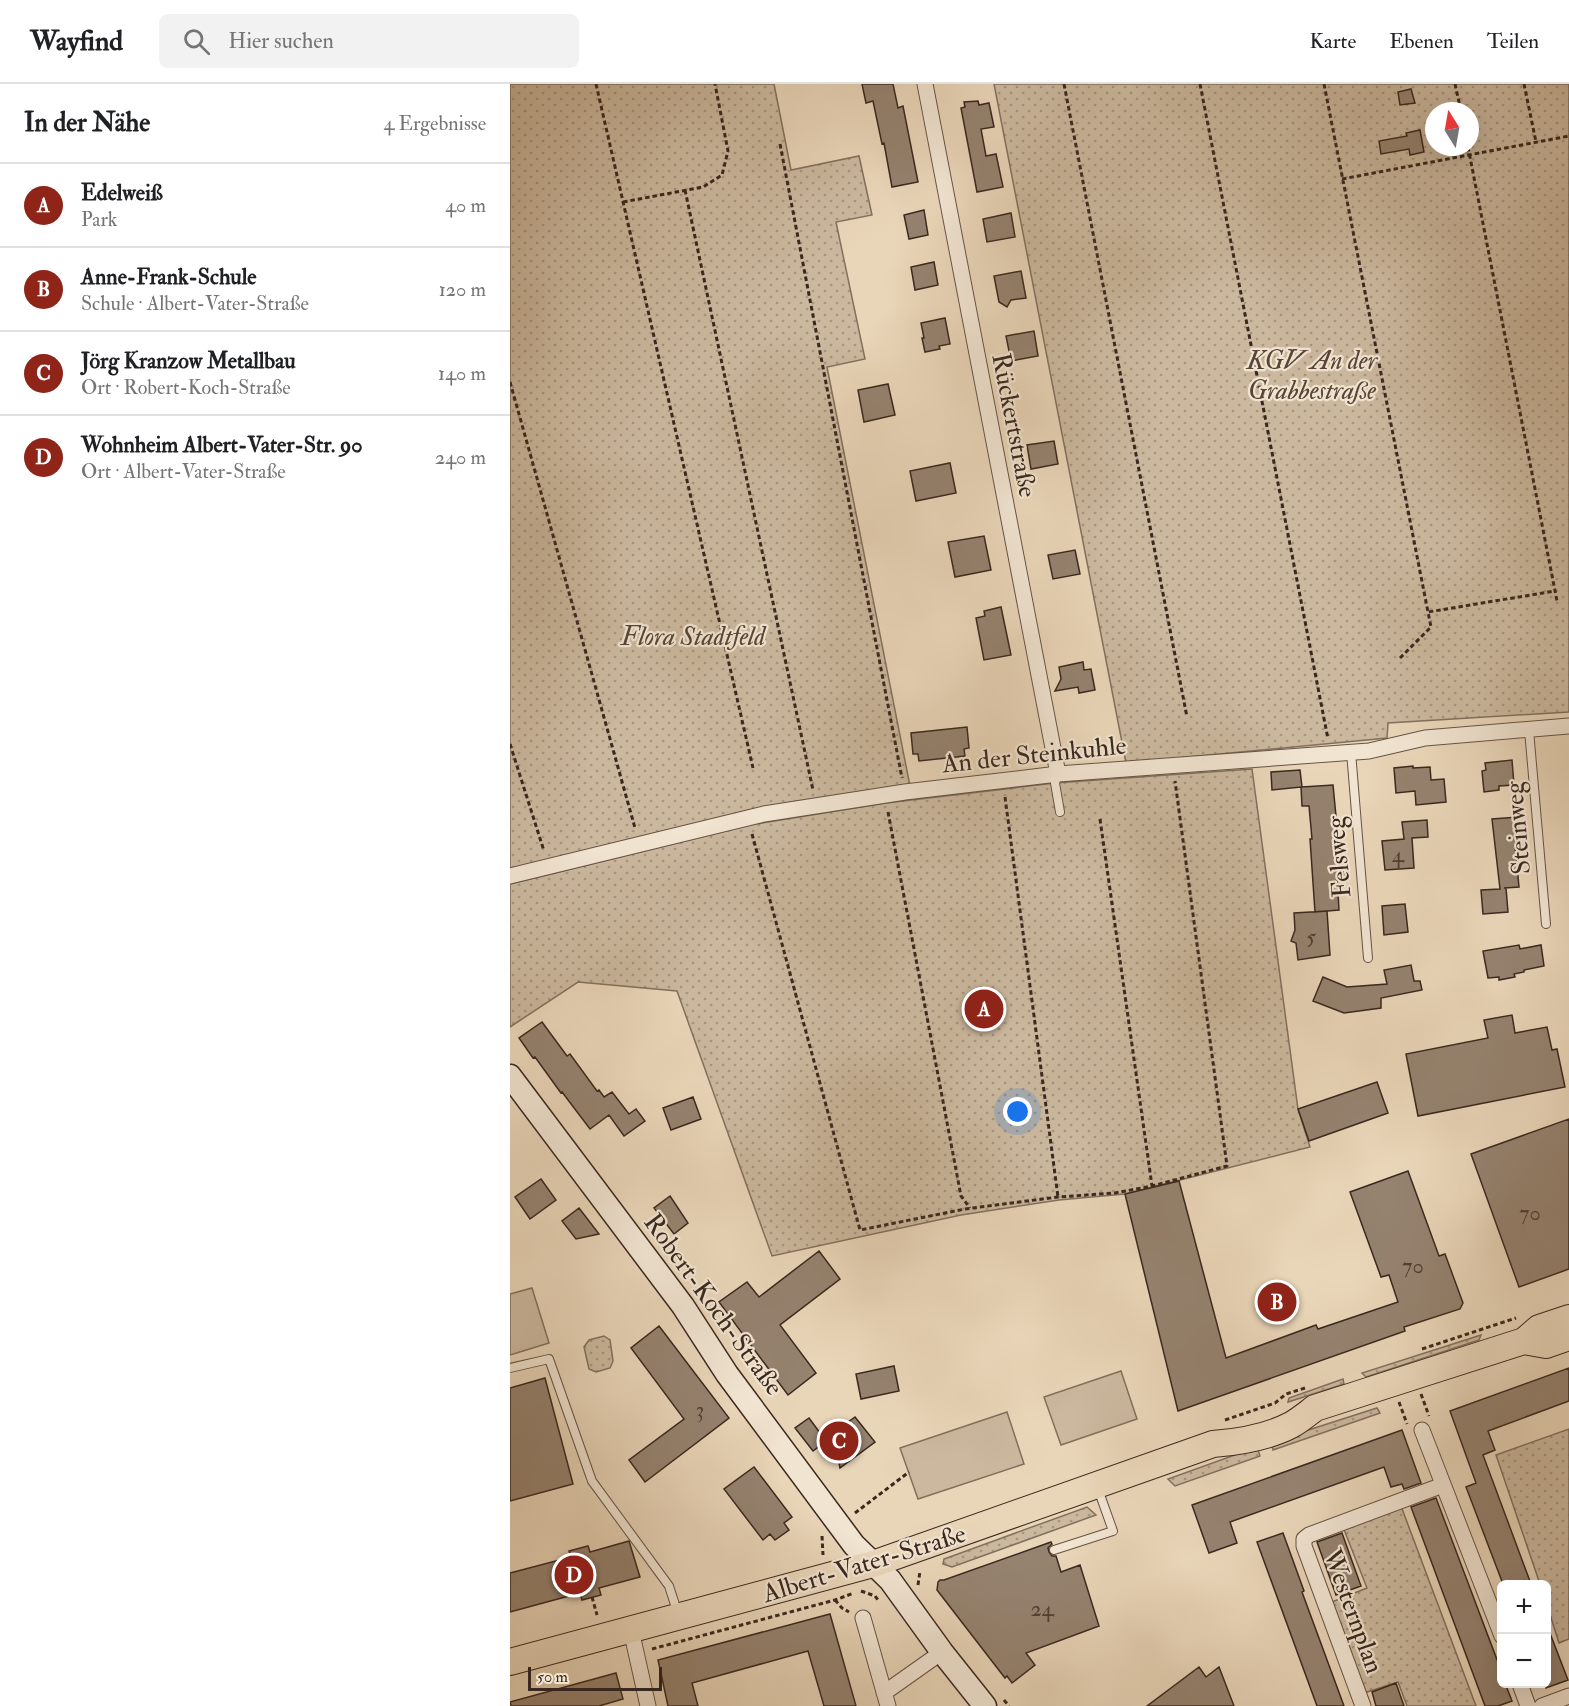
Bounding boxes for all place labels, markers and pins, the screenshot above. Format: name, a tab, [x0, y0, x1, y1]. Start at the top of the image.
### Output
pin: A	[964, 986, 1004, 1032]
pin: B	[1258, 1280, 1296, 1324]
pin: C	[820, 1418, 858, 1464]
pin: D	[554, 1552, 594, 1598]

